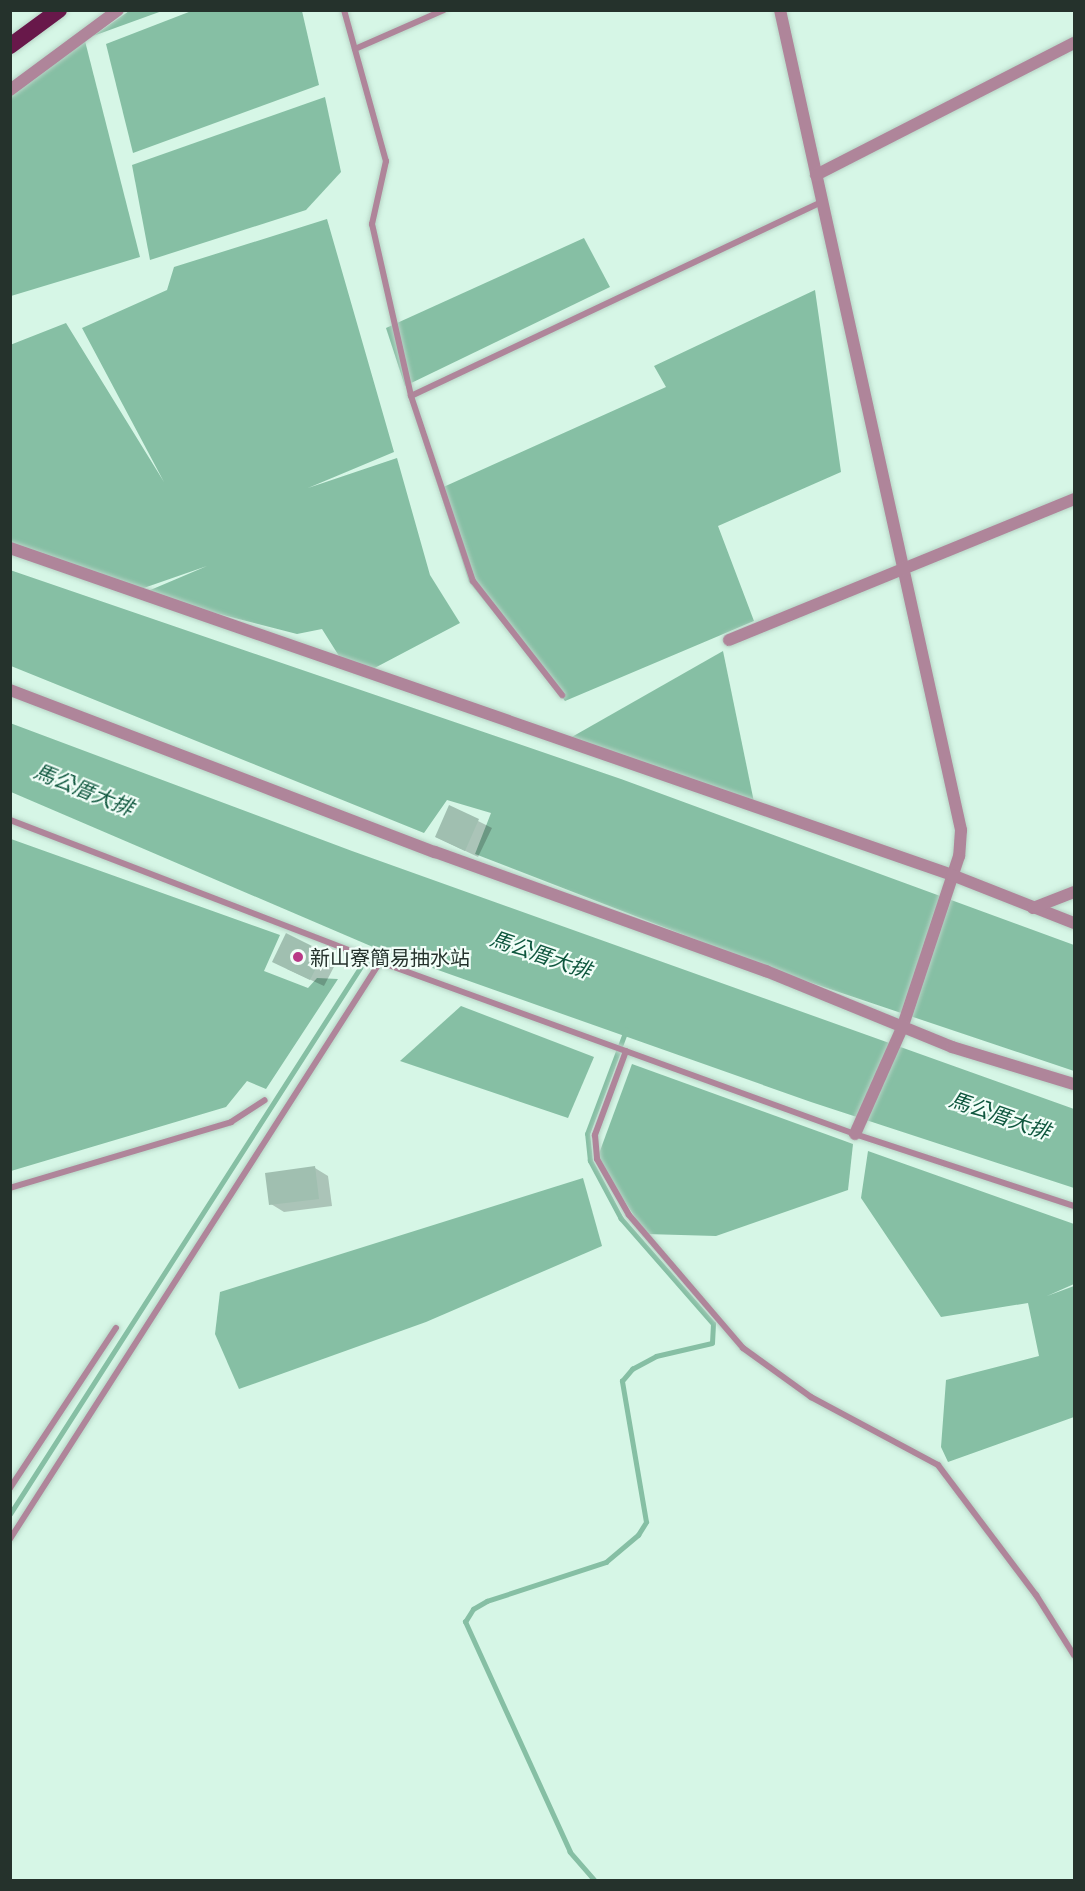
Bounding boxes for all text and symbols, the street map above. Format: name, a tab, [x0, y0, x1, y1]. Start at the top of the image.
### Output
water label: 馬公厝大排	[31, 758, 137, 820]
water label: 馬公厝大排	[487, 925, 595, 983]
place label: 新山寮簡易抽水站	[310, 945, 470, 969]
marker: 新山寮簡易抽水站	[291, 950, 305, 964]
water label: 馬公厝大排	[946, 1086, 1054, 1144]

